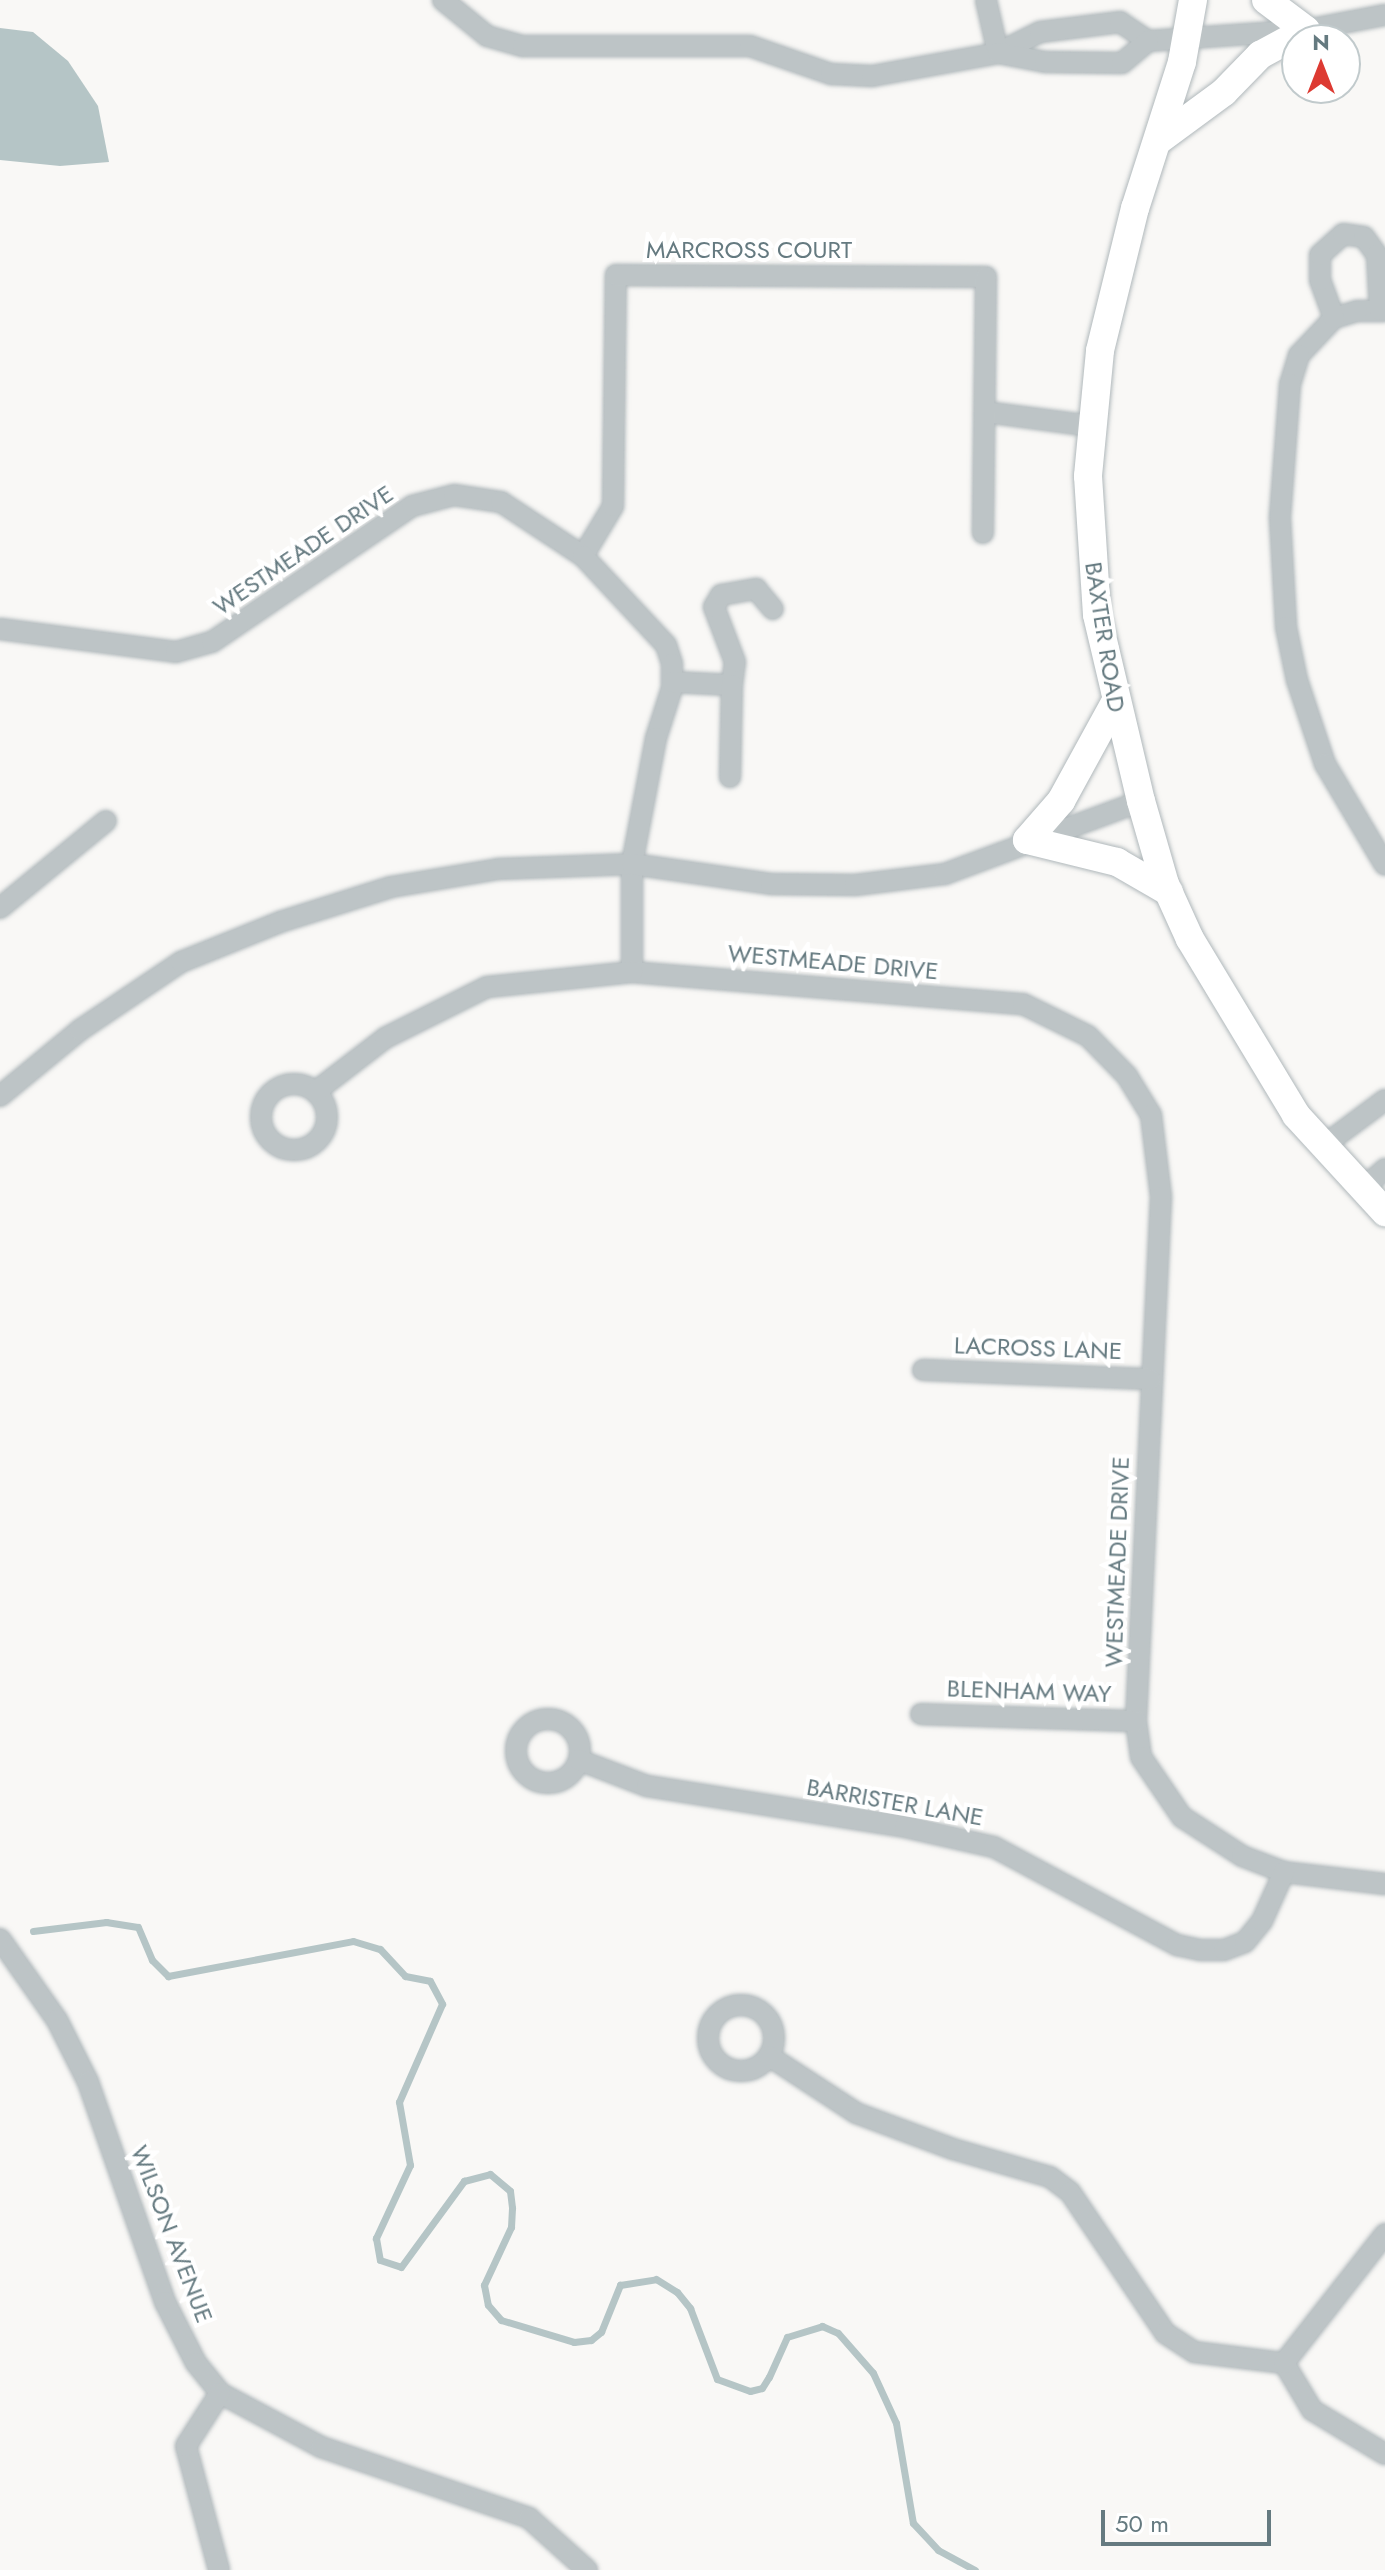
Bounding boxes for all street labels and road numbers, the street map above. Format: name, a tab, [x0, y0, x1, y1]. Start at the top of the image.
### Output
street label: MARCROSS COURT	[646, 236, 852, 264]
street label: WESTMEADE DRIVE	[207, 479, 399, 621]
street label: BAXTER ROAD	[1079, 560, 1131, 714]
street label: WESTMEADE DRIVE	[727, 938, 939, 986]
street label: LACROSS LANE	[953, 1331, 1123, 1365]
street label: WESTMEADE DRIVE	[1099, 1456, 1135, 1668]
street label: BLENHAM WAY	[946, 1674, 1112, 1708]
street label: BARRISTER LANE	[804, 1772, 986, 1832]
street label: WILSON AVENUE	[125, 2141, 219, 2327]

